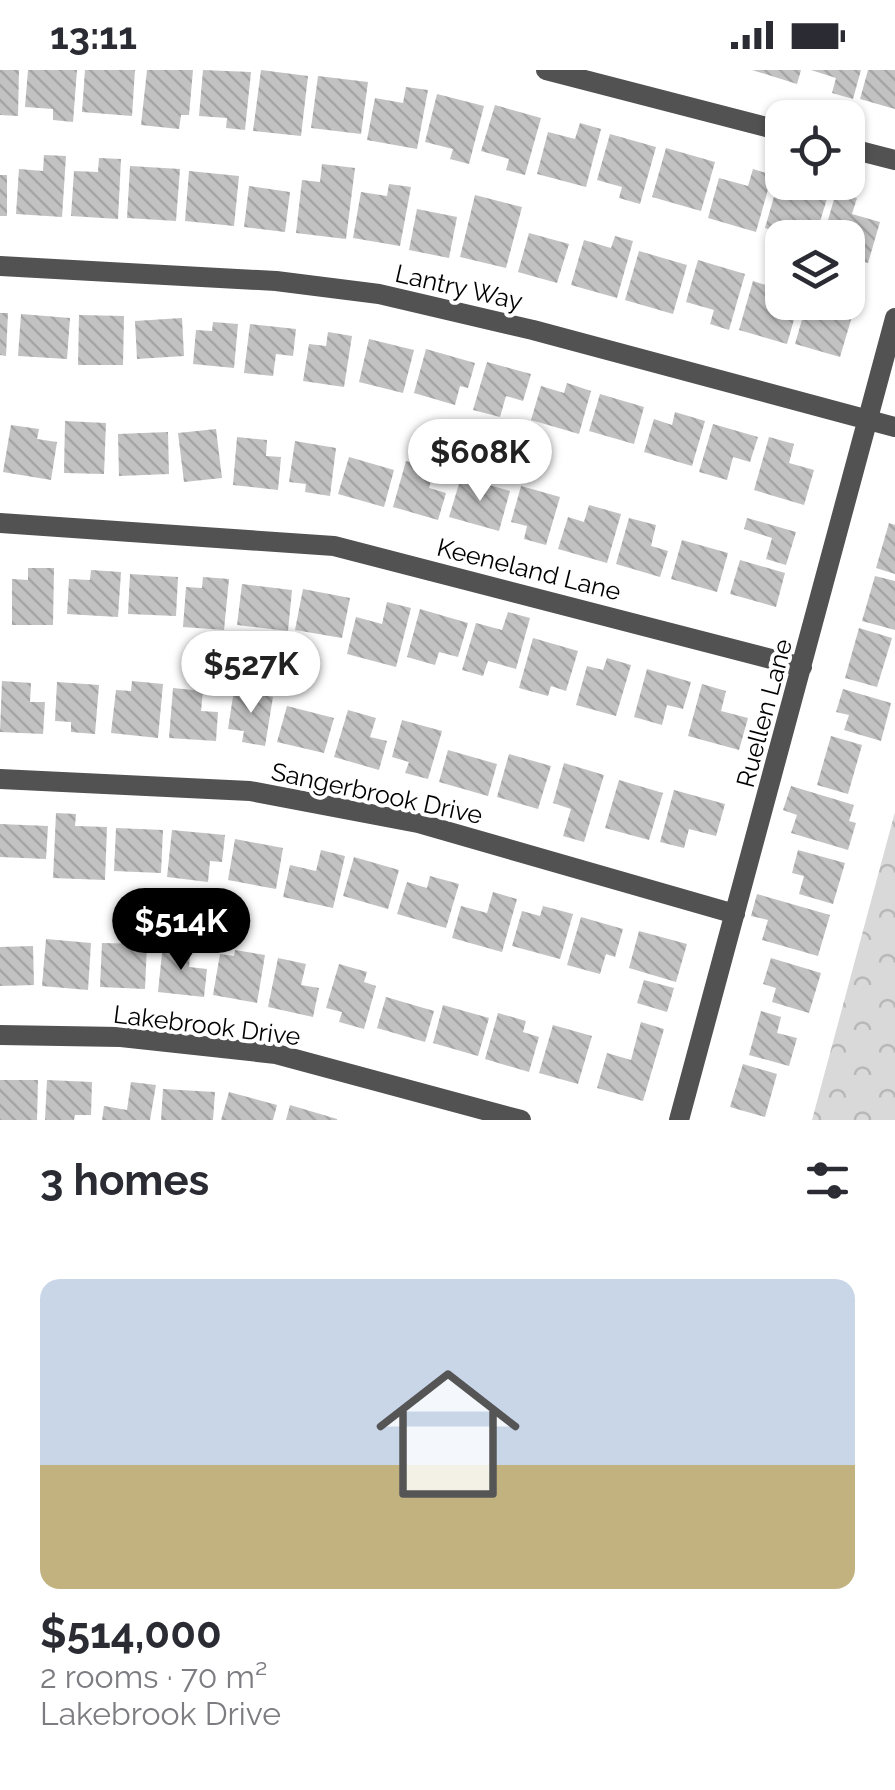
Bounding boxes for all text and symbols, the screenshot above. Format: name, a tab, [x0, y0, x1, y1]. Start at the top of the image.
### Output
text: 13:11	[50, 13, 137, 58]
map controls	[765, 100, 865, 320]
button: locate	[765, 100, 865, 200]
button: layers	[765, 220, 865, 320]
street label: Lantry Way	[392, 258, 526, 316]
pin: $608K	[410, 419, 550, 504]
text: $608K	[430, 433, 530, 470]
street label: Keeneland Lane	[434, 532, 624, 606]
pin: $527K	[181, 631, 321, 716]
street label: Ruellen Lane	[730, 636, 798, 790]
text: $527K	[203, 645, 299, 682]
street label: Sangerbrook Drive	[269, 756, 485, 830]
pin: $514K	[111, 888, 251, 973]
text: $514K	[134, 902, 228, 939]
street label: Lakebrook Drive	[112, 999, 302, 1051]
icon: filters	[800, 1153, 855, 1208]
text: 3 homes	[40, 1156, 209, 1205]
icon: home	[358, 1344, 538, 1524]
text: $514,000	[40, 1609, 222, 1658]
text: 2 rooms · 70 m²	[40, 1658, 267, 1695]
text: Lakebrook Drive	[40, 1695, 281, 1732]

